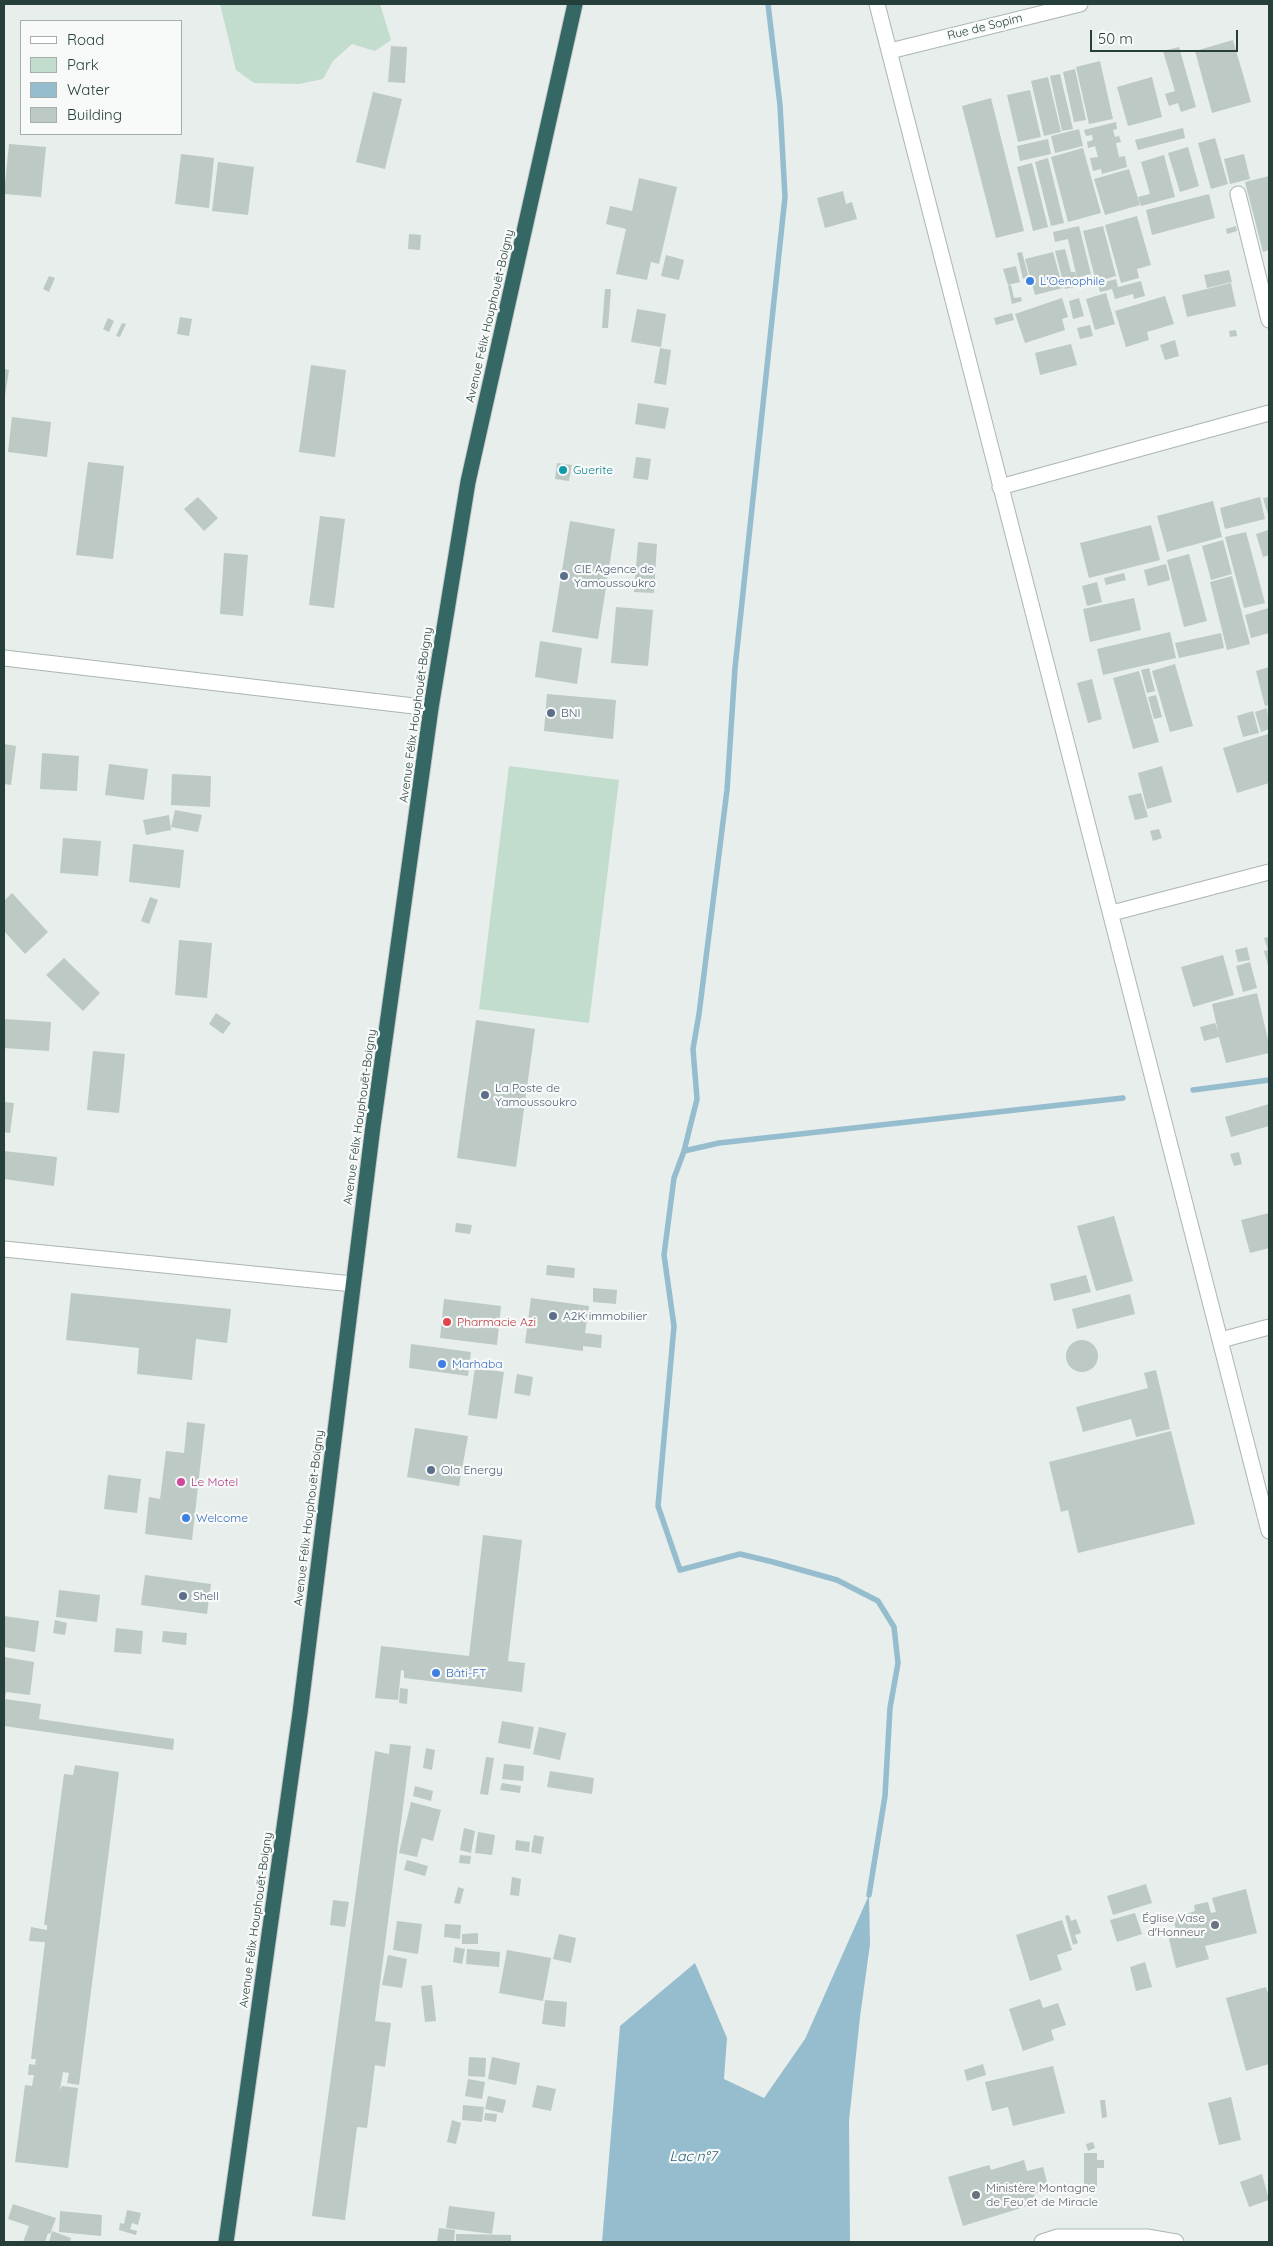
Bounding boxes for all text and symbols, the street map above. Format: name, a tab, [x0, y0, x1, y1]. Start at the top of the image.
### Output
street label: Rue de Sopim	[946, 11, 1024, 43]
legend	[20, 20, 182, 135]
scale bar	[1093, 20, 1240, 52]
text: 50 m	[1098, 29, 1133, 48]
text: Road	[67, 30, 104, 49]
text: Park	[67, 55, 99, 74]
text: Water	[67, 80, 110, 99]
text: Building	[67, 105, 122, 124]
street label: Avenue Félix Houphouët-Boigny	[463, 228, 517, 404]
place label: L'Oenophile	[1040, 274, 1105, 288]
marker: L'Oenophile	[1024, 275, 1036, 287]
place label: Guerite	[573, 463, 613, 477]
marker: Guerite	[557, 464, 569, 476]
place label: CIE Agence de Yamoussoukro	[574, 562, 656, 590]
marker: CIE Agence de Yamoussoukro	[558, 570, 570, 582]
street label: Avenue Félix Houphouët-Boigny	[397, 626, 435, 804]
place label: BNI	[561, 706, 581, 720]
marker: BNI	[545, 707, 557, 719]
street label: Avenue Félix Houphouët-Boigny	[341, 1028, 379, 1206]
place label: La Poste de Yamoussoukro	[495, 1081, 577, 1109]
marker: La Poste de Yamoussoukro	[479, 1089, 491, 1101]
place label: A2K immobilier	[563, 1309, 647, 1323]
marker: A2K immobilier	[547, 1310, 559, 1322]
place label: Pharmacie Azi	[457, 1315, 536, 1329]
marker: Pharmacie Azi	[441, 1316, 453, 1328]
place label: Marhaba	[452, 1357, 502, 1371]
marker: Marhaba	[436, 1358, 448, 1370]
street label: Avenue Félix Houphouët-Boigny	[291, 1429, 327, 1607]
place label: Ola Energy	[441, 1463, 503, 1477]
marker: Ola Energy	[425, 1464, 437, 1476]
place label: Le Motel	[191, 1475, 238, 1489]
marker: Le Motel	[175, 1476, 187, 1488]
place label: Welcome	[196, 1511, 248, 1525]
marker: Welcome	[180, 1512, 192, 1524]
place label: Shell	[193, 1589, 219, 1603]
marker: Shell	[177, 1590, 189, 1602]
place label: Bâti-FT	[446, 1666, 487, 1680]
marker: Bâti-FT	[430, 1667, 442, 1679]
street label: Avenue Félix Houphouët-Boigny	[237, 1831, 275, 2009]
place label: Église Vase d'Honneur	[1142, 1911, 1205, 1939]
marker: Église Vase d'Honneur	[1209, 1919, 1221, 1931]
water label: Lac n°7	[670, 2149, 716, 2165]
place label: Ministère Montagne de Feu et de Miracle	[986, 2181, 1098, 2209]
marker: Ministère Montagne de Feu et de Miracle	[970, 2189, 982, 2201]

